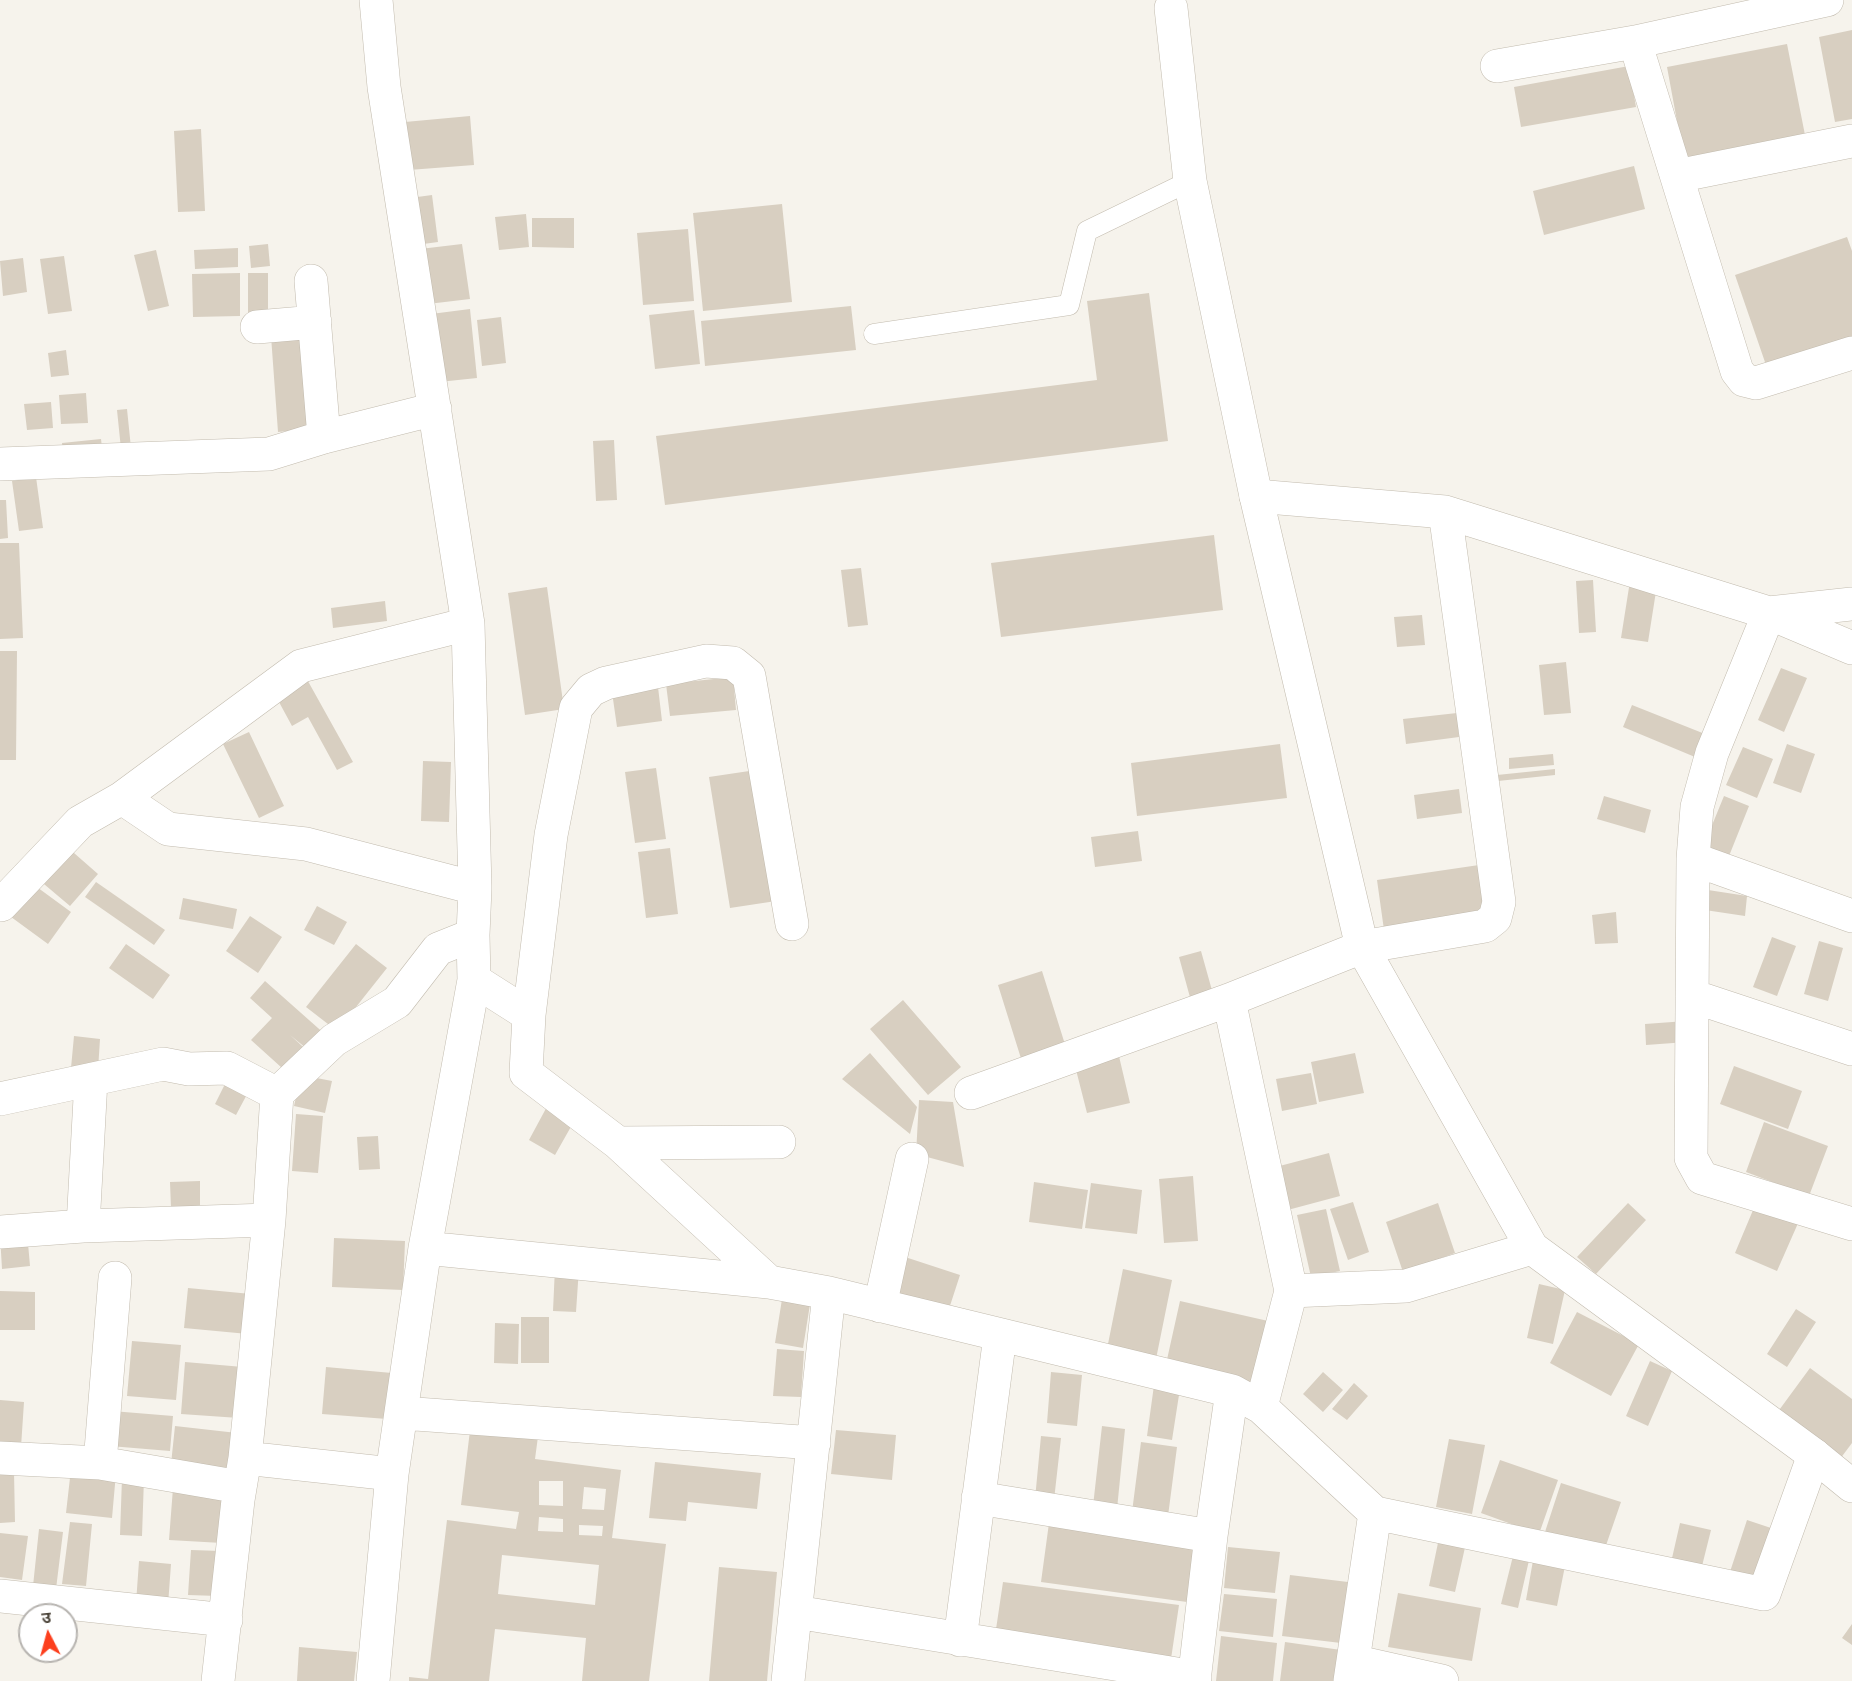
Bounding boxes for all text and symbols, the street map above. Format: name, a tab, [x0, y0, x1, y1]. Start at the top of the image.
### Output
north arrow	[18, 1603, 78, 1663]
text: उ	[41, 1606, 52, 1629]

